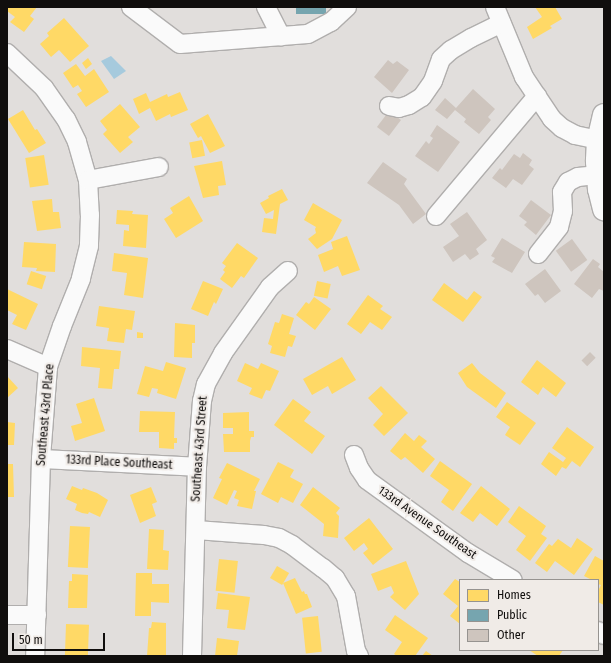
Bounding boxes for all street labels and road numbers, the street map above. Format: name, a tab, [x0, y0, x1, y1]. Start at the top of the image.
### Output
street label: Southeast 43rd Place	[34, 363, 58, 467]
street label: Southeast 43rd Street	[189, 396, 211, 502]
street label: 133rd Place Southeast	[65, 453, 173, 473]
street label: 133rd Avenue Southeast	[375, 484, 479, 562]

